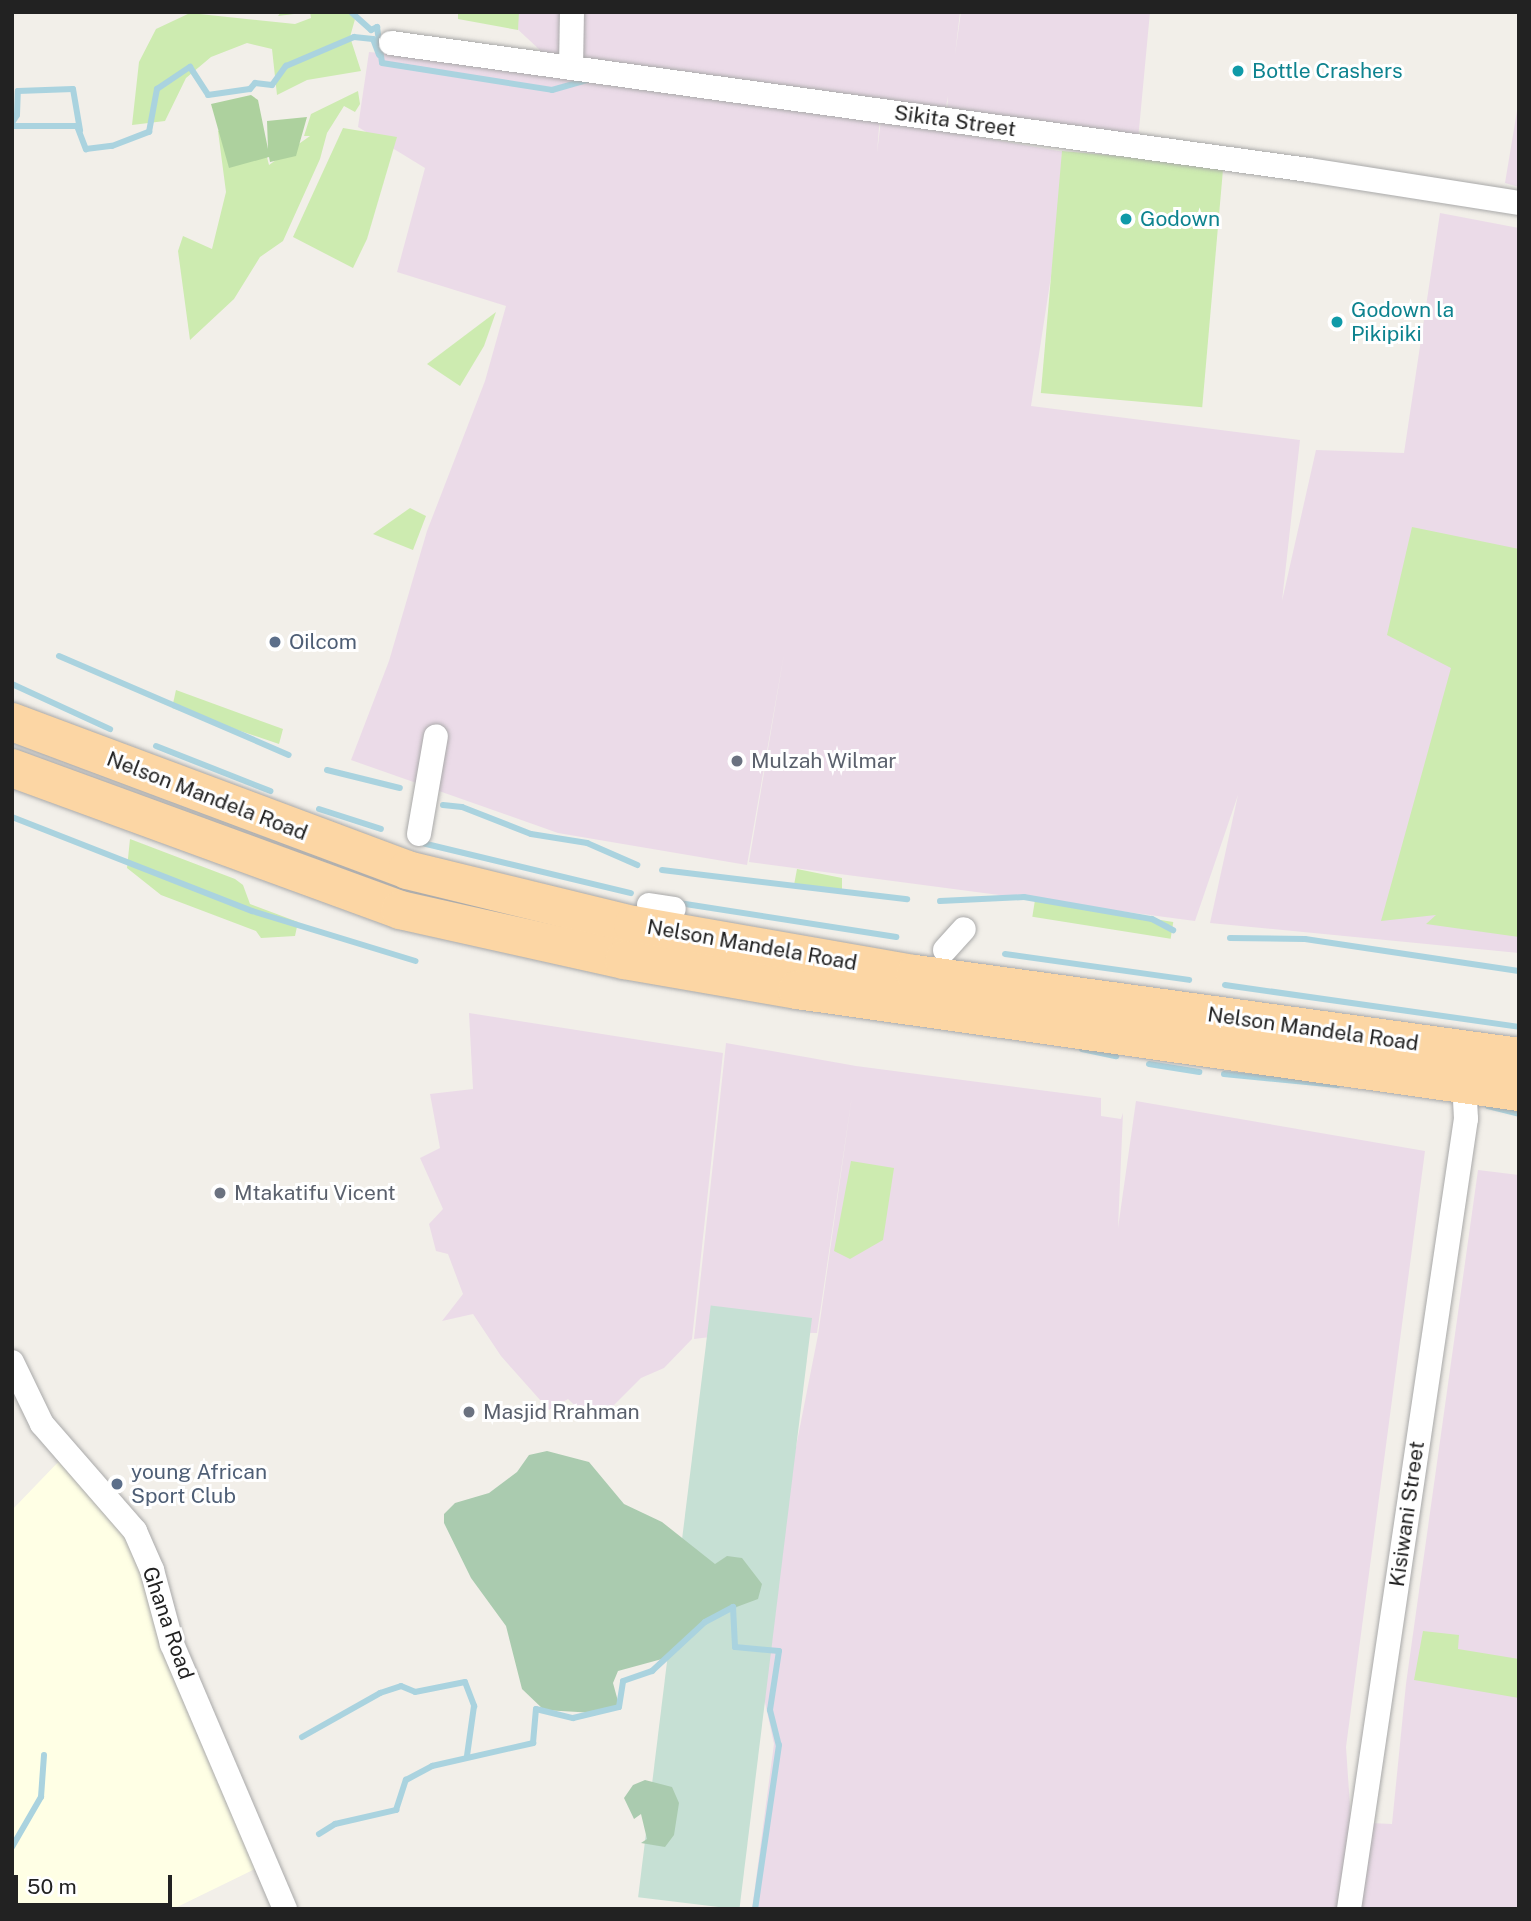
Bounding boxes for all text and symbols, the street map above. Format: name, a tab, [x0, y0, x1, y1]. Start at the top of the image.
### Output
place label: Bottle Crashers	[1252, 58, 1403, 84]
marker: Bottle Crashers	[1230, 63, 1246, 79]
street label: Sikita Street	[893, 100, 1017, 142]
place label: Godown	[1140, 206, 1220, 232]
marker: Godown	[1118, 211, 1134, 227]
place label: Godown la Pikipiki	[1351, 297, 1454, 347]
marker: Godown la Pikipiki	[1329, 314, 1345, 330]
place label: Oilcom	[289, 629, 357, 655]
marker: Oilcom	[267, 634, 283, 650]
street label: Nelson Mandela Road	[103, 746, 311, 846]
place label: Mulzah Wilmar	[751, 748, 897, 774]
marker: Mulzah Wilmar	[729, 753, 745, 769]
street label: Nelson Mandela Road	[645, 914, 859, 976]
street label: Nelson Mandela Road	[1206, 1002, 1420, 1056]
place label: Mtakatifu Vicent	[234, 1180, 396, 1206]
marker: Mtakatifu Vicent	[212, 1185, 228, 1201]
place label: Masjid Rrahman	[483, 1399, 640, 1425]
marker: Masjid Rrahman	[461, 1404, 477, 1420]
street label: Kisiwani Street	[1384, 1440, 1430, 1588]
place label: young African Sport Club	[131, 1459, 267, 1509]
marker: young African Sport Club	[109, 1476, 125, 1492]
street label: Ghana Road	[137, 1563, 199, 1683]
scale bar	[18, 1862, 175, 1906]
text: 50 m	[27, 1874, 77, 1899]

